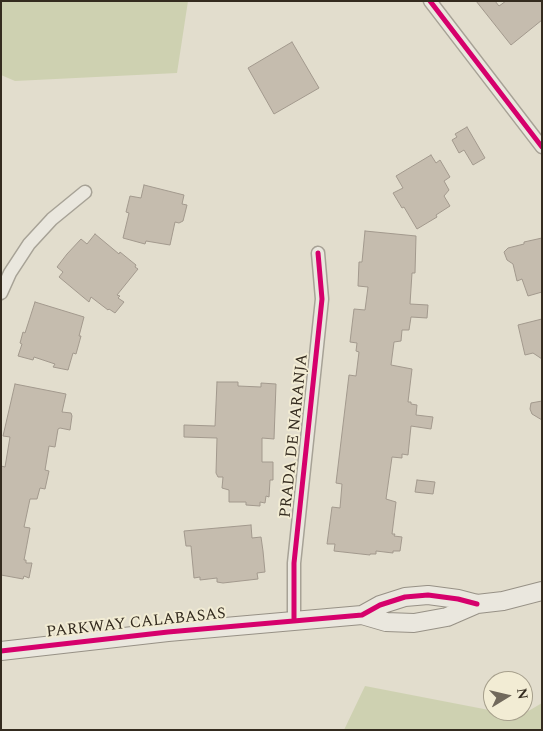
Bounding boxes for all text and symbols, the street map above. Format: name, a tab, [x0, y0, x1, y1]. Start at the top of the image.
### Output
street label: PRADA DE NARANJA	[277, 353, 313, 519]
street label: PARKWAY CALABASAS	[45, 605, 227, 643]
north arrow	[483, 671, 533, 721]
text: N	[511, 686, 534, 701]

